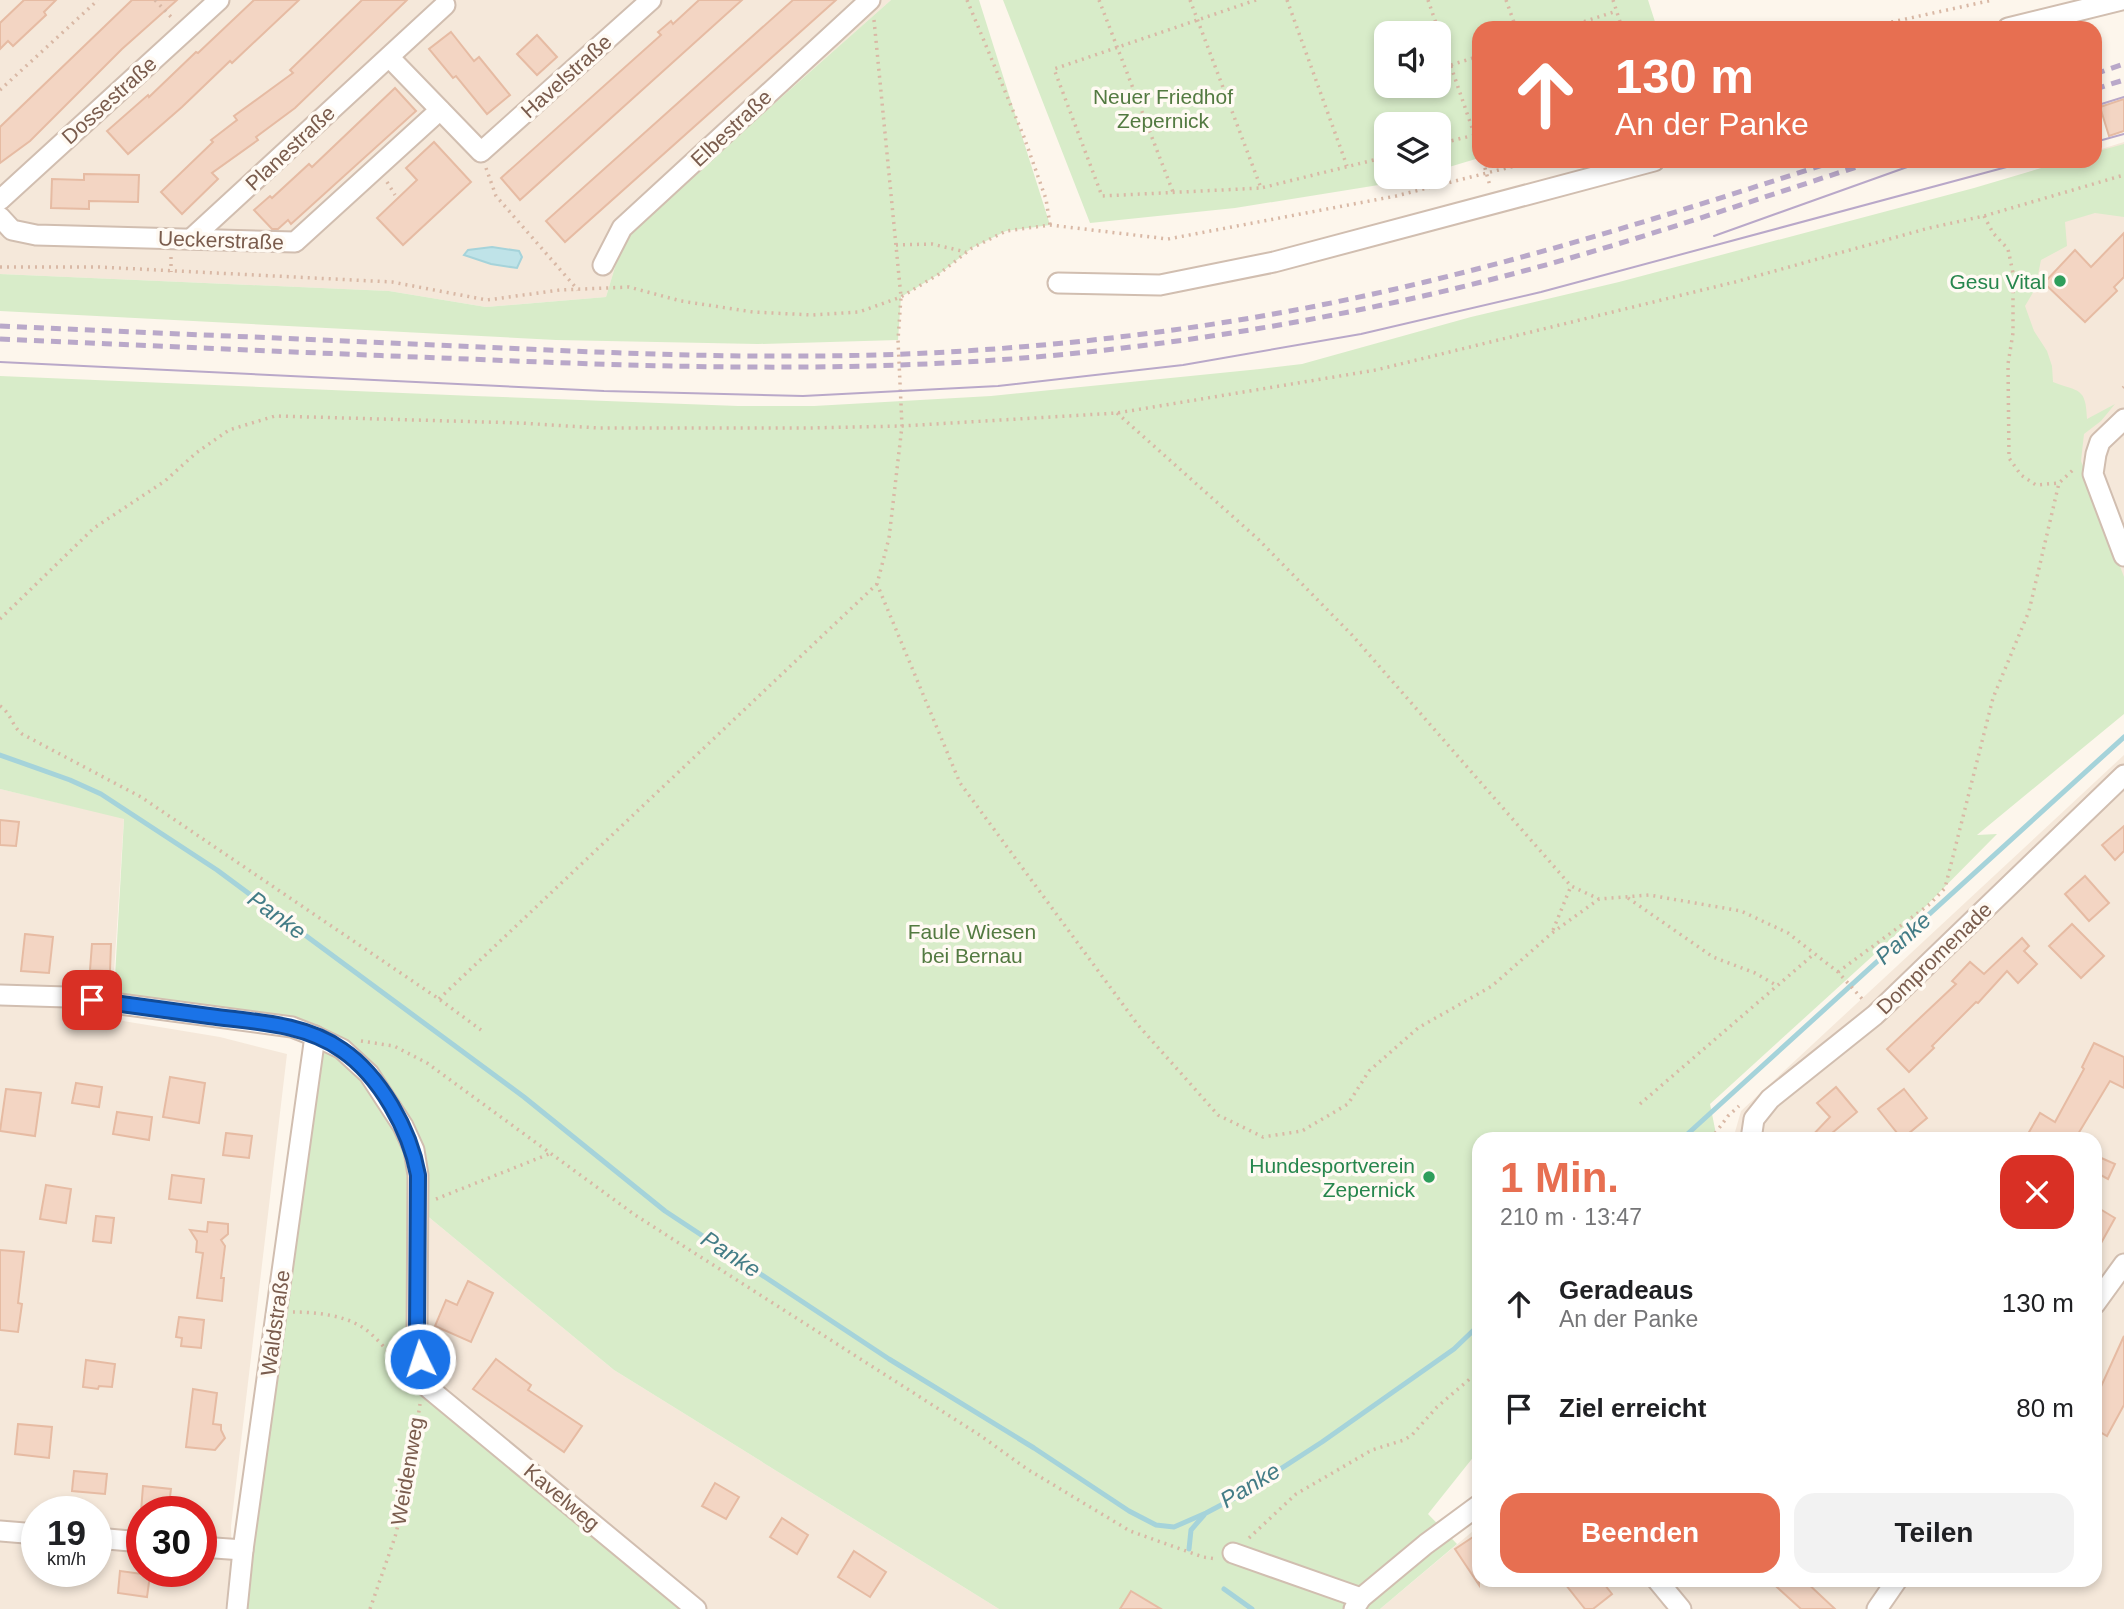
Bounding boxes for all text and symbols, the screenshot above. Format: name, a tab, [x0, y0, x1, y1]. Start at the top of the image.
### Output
map controls	[1374, 21, 1451, 189]
button: sound	[1374, 21, 1451, 98]
street label: Havelstraße	[516, 30, 616, 122]
icon: ahead	[1500, 49, 1591, 140]
text: 130 m	[1615, 49, 1754, 103]
street label: Dossestraße	[57, 52, 161, 148]
street label: Elbestraße	[686, 85, 776, 171]
park label: Neuer Friedhof Zepernick	[1093, 85, 1233, 132]
street label: Planestraße	[241, 101, 339, 195]
text: An der Panke	[1615, 106, 1809, 142]
button: layers	[1374, 112, 1451, 189]
street label: Ueckerstraße	[158, 226, 284, 254]
place label: Gesu Vital	[1950, 270, 2046, 293]
marker: Gesu Vital	[2052, 273, 2068, 289]
water label: Panke	[243, 885, 311, 945]
street label: Dompromenade	[1872, 897, 1996, 1019]
water label: Panke	[1870, 907, 1936, 969]
park label: Faule Wiesen bei Bernau	[908, 920, 1036, 967]
pin	[62, 970, 122, 1030]
icon: arrive	[73, 981, 111, 1019]
place label: Hundesportverein Zepernick	[1249, 1154, 1416, 1201]
text: 1 Min.	[1500, 1154, 1619, 1201]
button: close	[2000, 1155, 2074, 1229]
marker: Hundesportverein Zepernick	[1421, 1169, 1437, 1185]
text: 210 m · 13:47	[1500, 1204, 1642, 1230]
water label: Panke	[697, 1225, 765, 1283]
street label: Waldstraße	[256, 1269, 294, 1377]
text: Geradeaus	[1559, 1275, 1693, 1305]
icon: ahead	[1500, 1285, 1538, 1323]
text: 130 m	[2002, 1288, 2074, 1318]
text: An der Panke	[1559, 1306, 1698, 1332]
position arrow	[383, 1322, 457, 1396]
icon: arrive	[1500, 1390, 1538, 1428]
text: Ziel erreicht	[1559, 1393, 1706, 1423]
text: 80 m	[2016, 1393, 2074, 1423]
street label: Weidenweg	[386, 1415, 428, 1527]
water label: Panke	[1215, 1457, 1285, 1513]
street label: Kavelweg	[520, 1459, 604, 1535]
button: Beenden	[1500, 1493, 1780, 1573]
button: Teilen	[1794, 1493, 2074, 1573]
speed limit sign: 30	[126, 1496, 217, 1587]
text: 19	[47, 1513, 86, 1552]
text: km/h	[47, 1549, 86, 1569]

